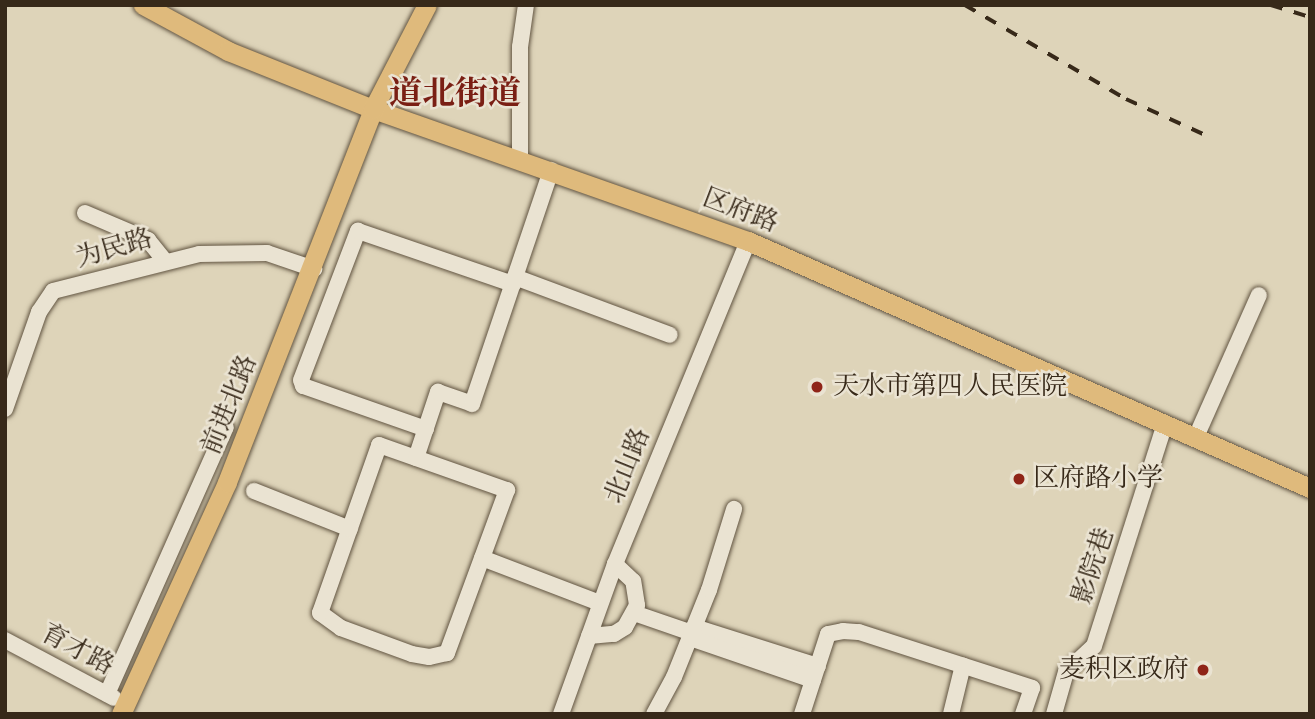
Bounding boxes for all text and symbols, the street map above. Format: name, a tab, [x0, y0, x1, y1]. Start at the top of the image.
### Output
district label: 道北街道	[389, 75, 521, 115]
street label: 区府路	[698, 182, 782, 240]
street label: 为民路	[72, 223, 156, 275]
street label: 前进北路	[196, 351, 264, 459]
place label: 天水市第四人民医院	[833, 371, 1067, 403]
marker: 天水市第四人民医院	[807, 377, 827, 397]
street label: 北山路	[599, 424, 657, 508]
place label: 区府路小学	[1033, 463, 1163, 495]
marker: 区府路小学	[1011, 471, 1027, 487]
street label: 影院巷	[1067, 524, 1121, 608]
street label: 育才路	[35, 618, 119, 682]
place label: 麦积区政府	[1059, 654, 1189, 686]
marker: 麦积区政府	[1195, 662, 1211, 678]

